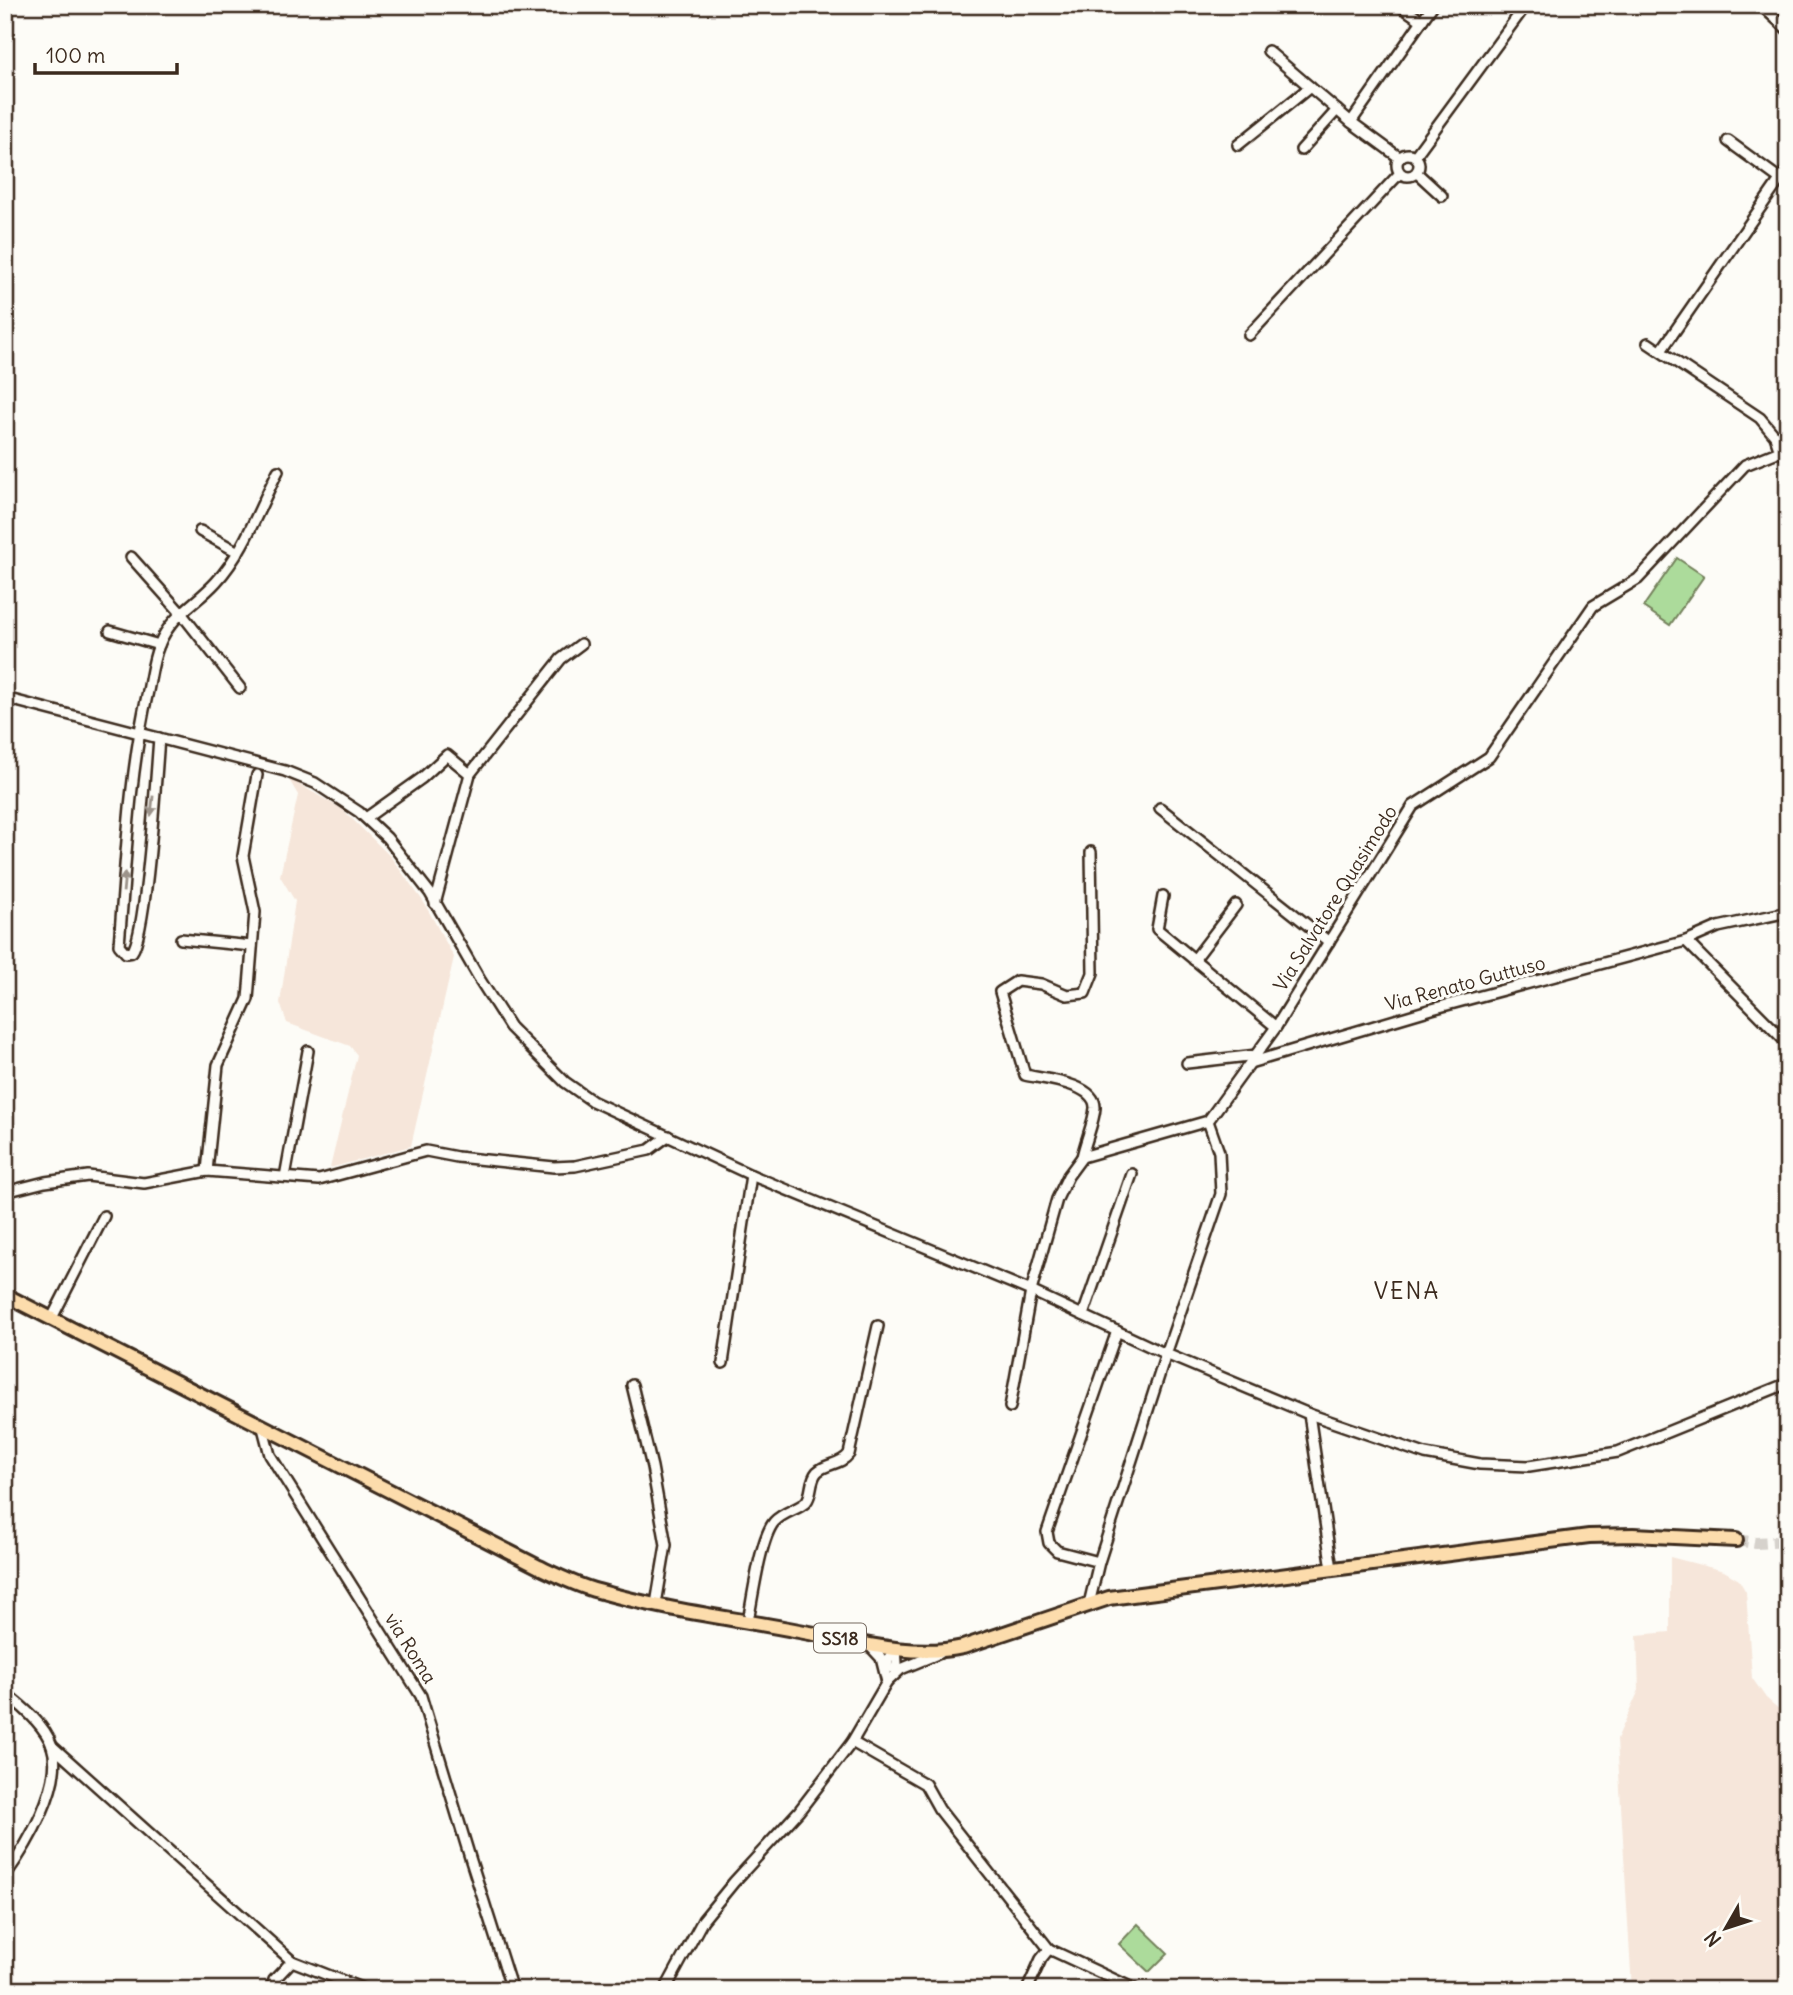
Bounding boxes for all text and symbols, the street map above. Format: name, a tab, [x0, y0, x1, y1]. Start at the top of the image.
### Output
scale bar	[35, 32, 177, 76]
text: 100 m	[46, 42, 105, 69]
one-way arrow	[147, 795, 158, 817]
street label: Via Salvatore Quasimodo	[1268, 801, 1402, 995]
one-way arrow	[119, 871, 130, 893]
street label: Via Renato Guttuso	[1382, 950, 1548, 1016]
district label: VENA	[1374, 1276, 1440, 1305]
street label: via Roma	[380, 1608, 442, 1688]
road number: SS18	[814, 1624, 866, 1652]
north arrow	[1692, 1894, 1762, 1964]
text: N	[1699, 1926, 1726, 1951]

